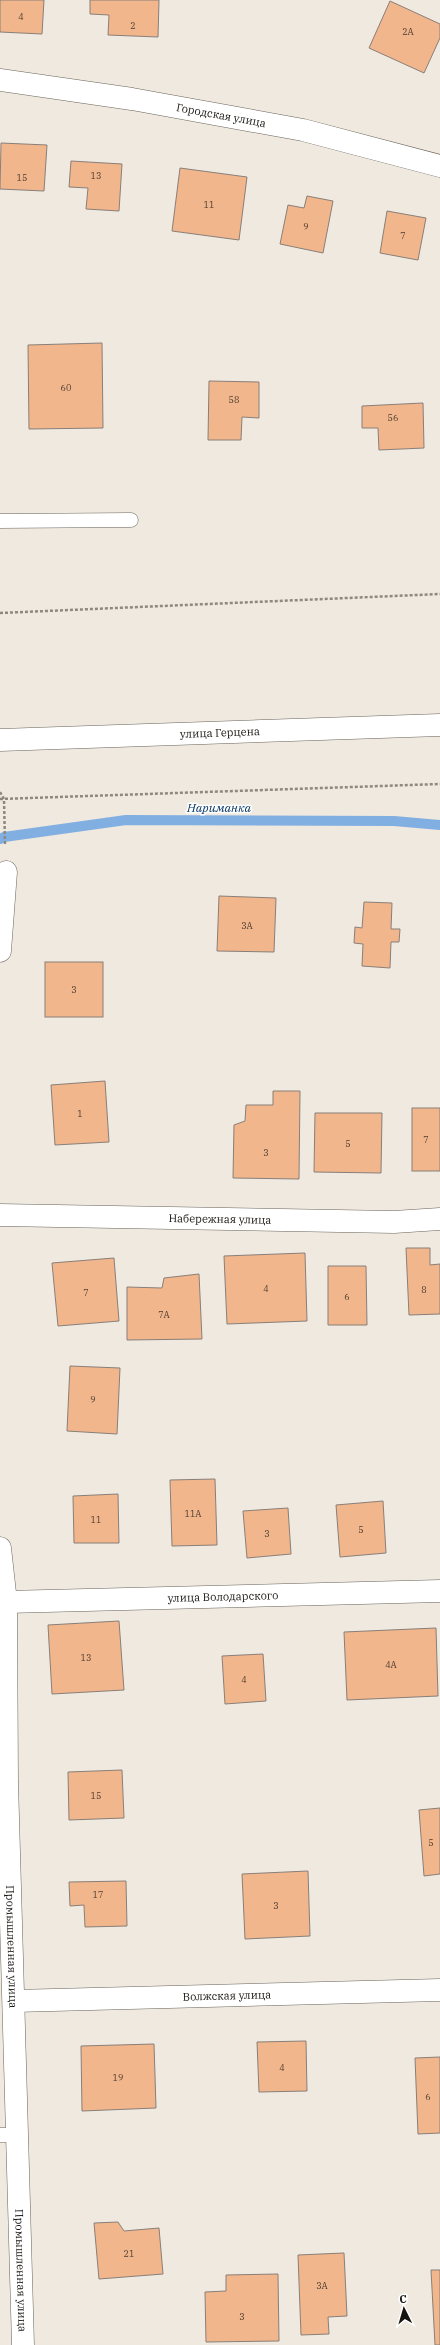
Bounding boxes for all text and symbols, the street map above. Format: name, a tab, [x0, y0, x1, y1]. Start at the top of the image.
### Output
house number: 4	[18, 11, 24, 22]
house number: 2	[130, 20, 136, 31]
house number: 2А	[402, 26, 415, 37]
street label: Городская улица	[175, 100, 267, 130]
house number: 13	[91, 170, 101, 181]
house number: 15	[17, 172, 27, 183]
house number: 11	[204, 199, 214, 210]
house number: 9	[303, 221, 309, 232]
house number: 7	[400, 230, 406, 241]
house number: 60	[61, 382, 71, 393]
house number: 58	[229, 394, 239, 405]
house number: 56	[388, 412, 398, 423]
street label: улица Герцена	[180, 724, 260, 741]
water label: Нариманка	[186, 800, 251, 815]
house number: 3А	[241, 920, 254, 931]
house number: 3	[71, 984, 77, 995]
house number: 1	[77, 1108, 83, 1119]
house number: 7	[423, 1134, 429, 1145]
house number: 5	[345, 1138, 351, 1149]
house number: 3	[263, 1147, 269, 1158]
street label: Набережная улица	[168, 1211, 272, 1227]
house number: 4	[263, 1283, 269, 1294]
house number: 8	[421, 1284, 427, 1295]
house number: 7	[83, 1287, 89, 1298]
house number: 6	[344, 1291, 350, 1302]
house number: 7А	[158, 1309, 171, 1320]
house number: 9	[90, 1394, 96, 1405]
house number: 11А	[185, 1508, 202, 1519]
house number: 11	[91, 1514, 101, 1525]
house number: 5	[358, 1524, 364, 1535]
house number: 3	[264, 1528, 270, 1539]
street label: улица Володарского	[167, 1588, 278, 1605]
house number: 13	[81, 1652, 91, 1663]
house number: 4А	[385, 1659, 398, 1670]
house number: 4	[241, 1674, 247, 1685]
house number: 15	[91, 1790, 101, 1801]
house number: 5	[428, 1837, 434, 1848]
street label: Промышленная улица	[3, 1885, 20, 2008]
house number: 17	[93, 1889, 103, 1900]
house number: 3	[273, 1900, 279, 1911]
street label: Волжская улица	[182, 1987, 271, 2004]
house number: 4	[279, 2062, 285, 2073]
house number: 19	[113, 2072, 123, 2083]
house number: 6	[425, 2091, 431, 2102]
street label: Промышленная улица	[12, 2209, 30, 2332]
house number: 21	[124, 2248, 134, 2259]
house number: 3А	[316, 2280, 329, 2291]
north arrow	[384, 2289, 424, 2329]
text: С	[399, 2292, 407, 2306]
house number: 3	[239, 2311, 245, 2322]

